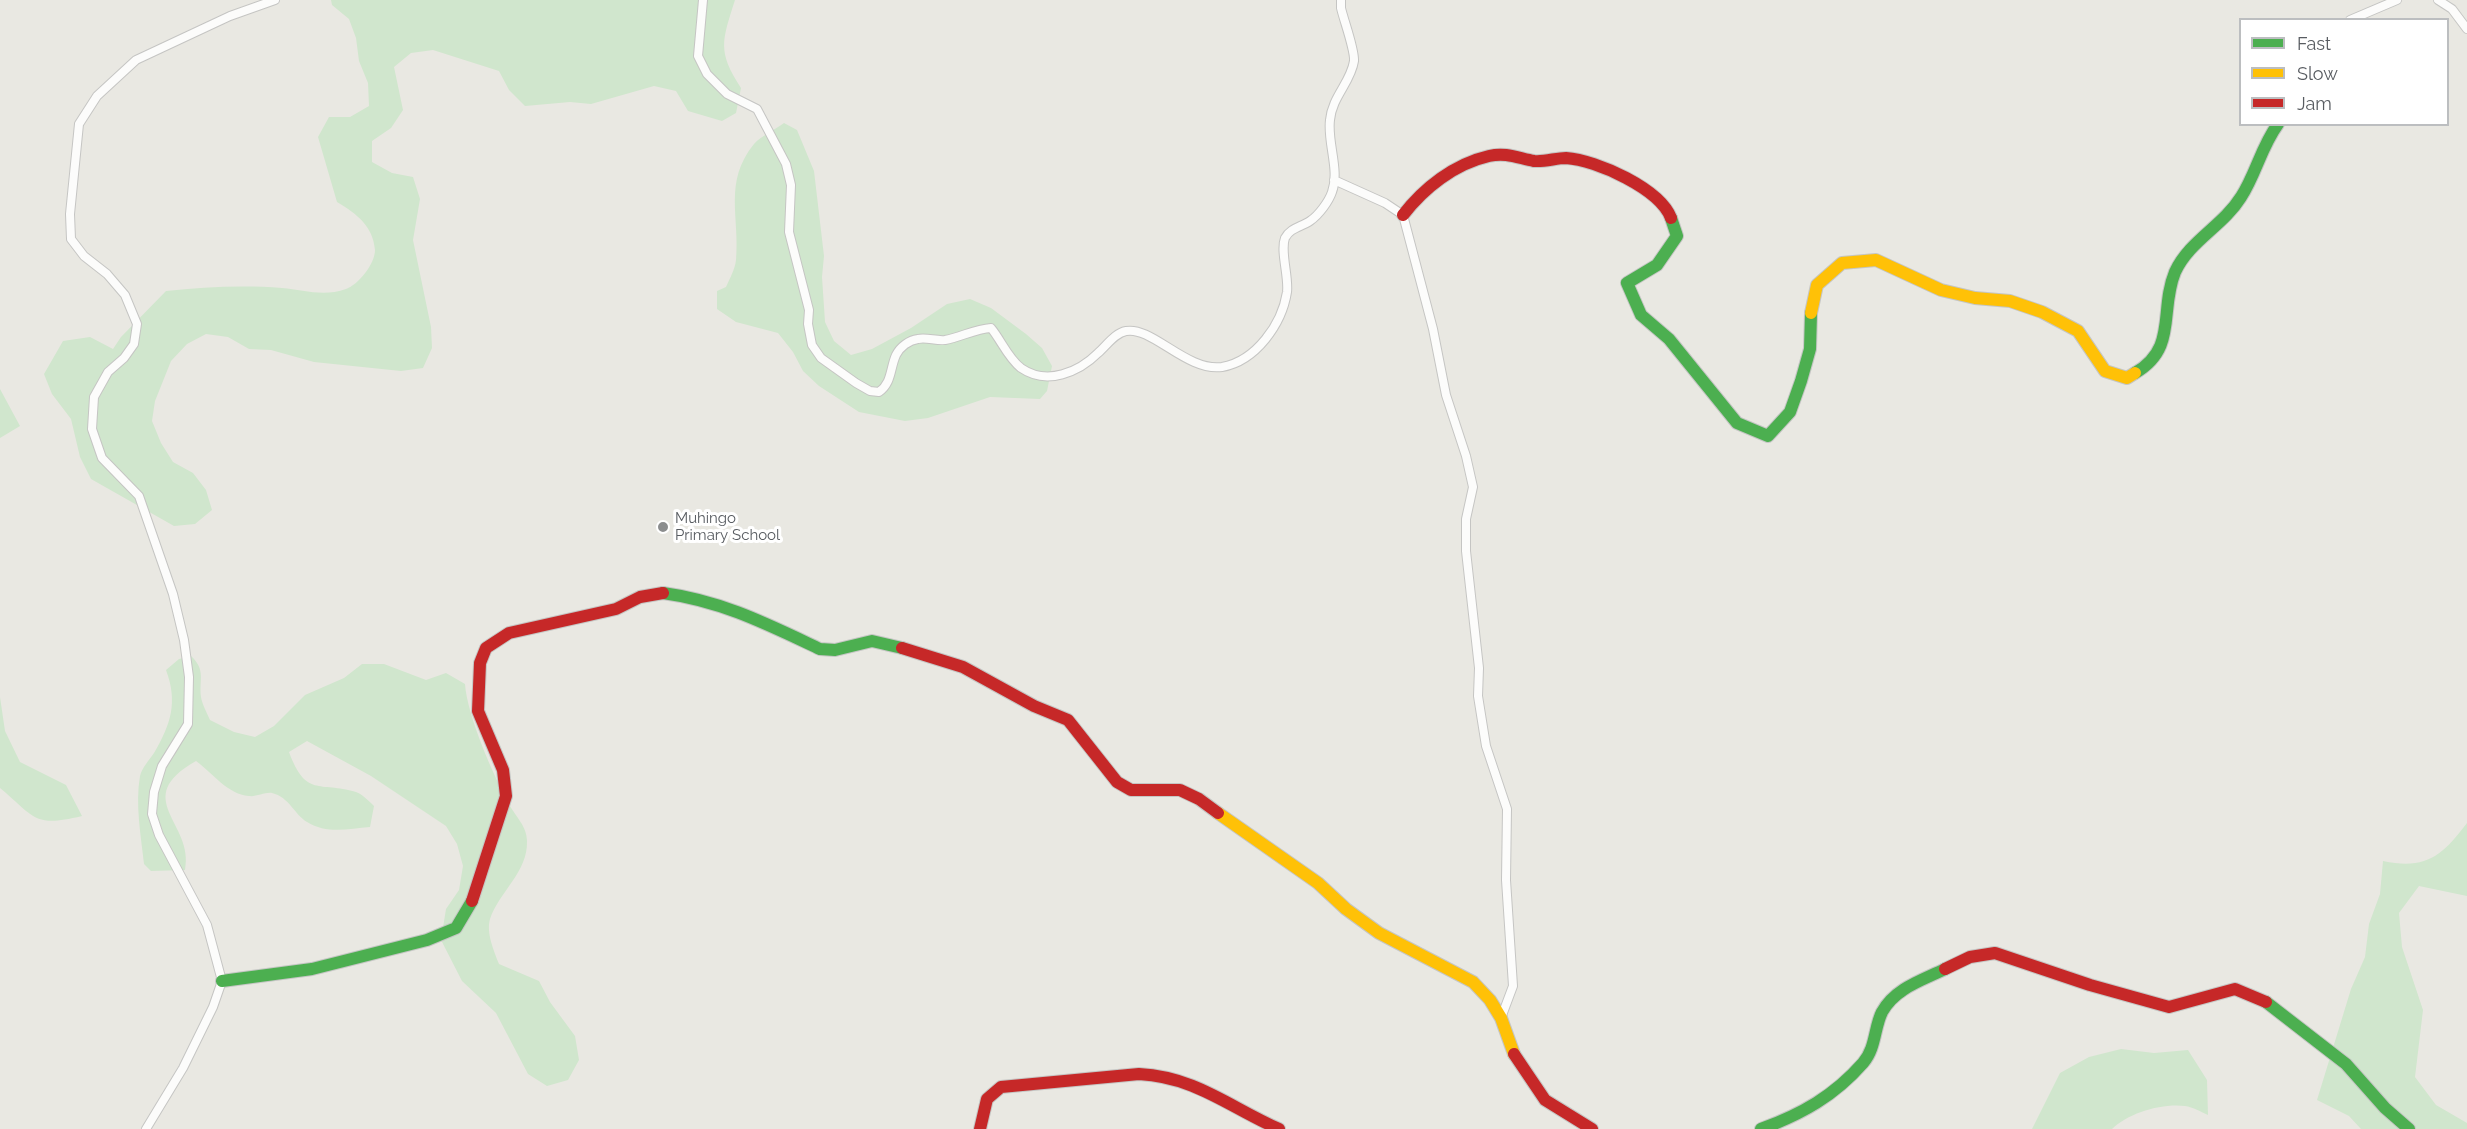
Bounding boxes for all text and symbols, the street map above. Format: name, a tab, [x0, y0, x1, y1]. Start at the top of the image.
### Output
legend	[2239, 18, 2449, 126]
text: Fast	[2297, 33, 2331, 54]
text: Slow	[2297, 63, 2338, 84]
text: Jam	[2297, 93, 2332, 114]
place label: Muhingo Primary School	[675, 509, 780, 544]
marker: Muhingo Primary School	[656, 520, 670, 534]

